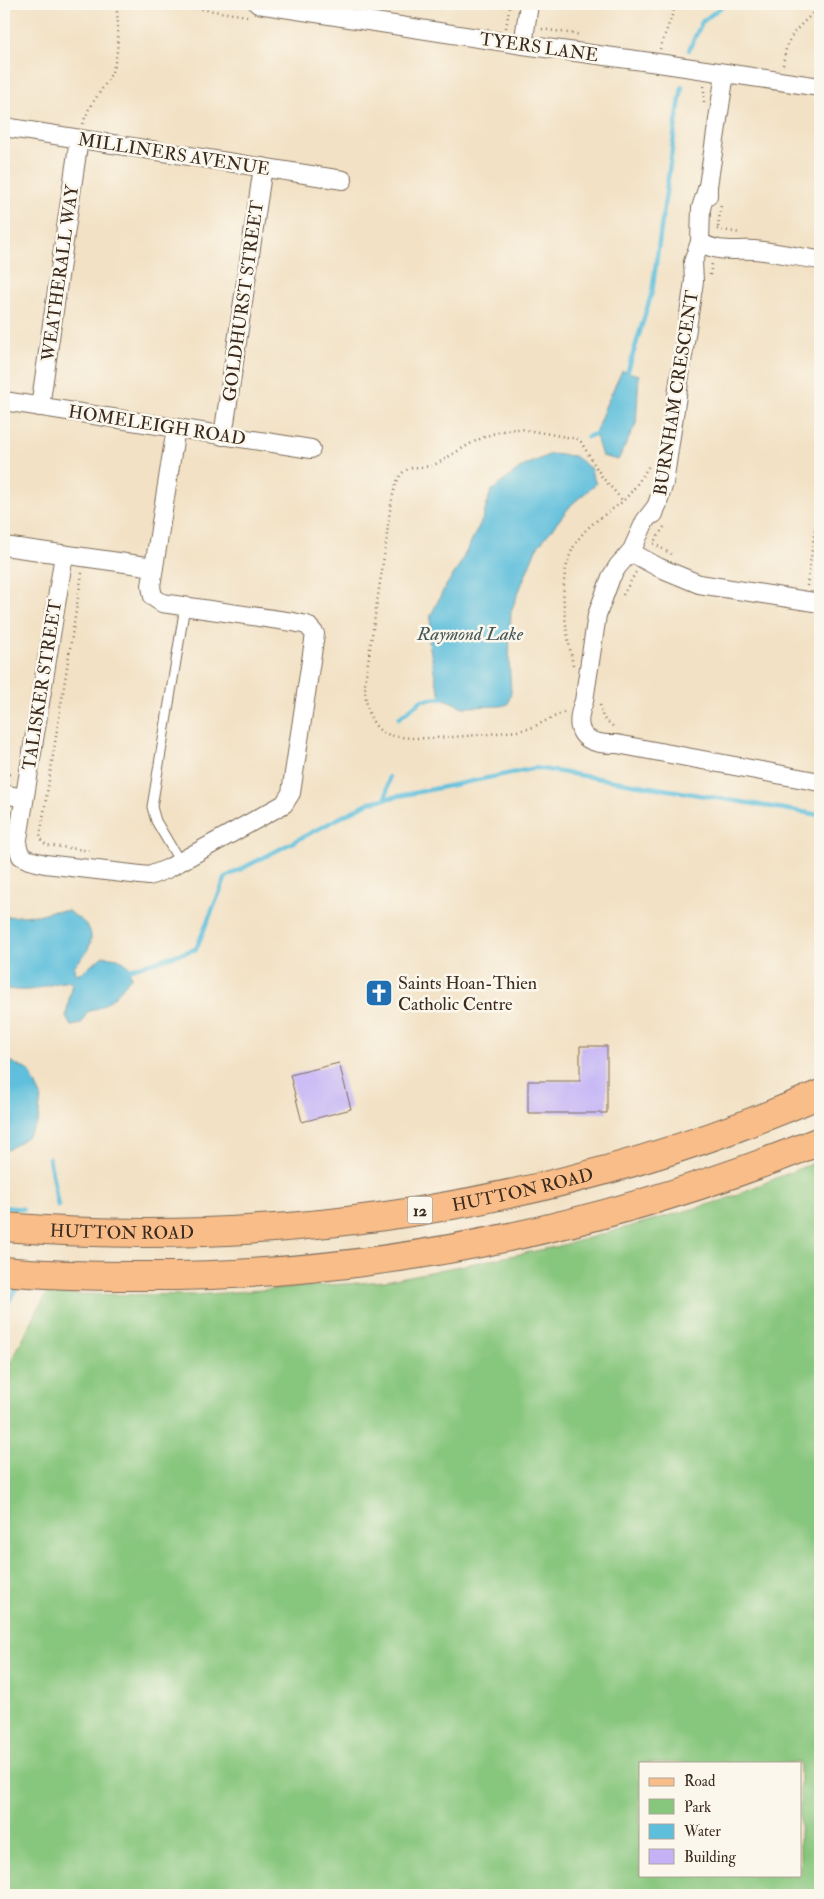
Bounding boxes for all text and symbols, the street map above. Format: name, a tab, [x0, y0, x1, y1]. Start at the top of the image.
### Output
street label: TYERS LANE	[478, 28, 600, 67]
street label: MILLINERS AVENUE	[76, 128, 272, 181]
street label: WEATHERALL WAY	[37, 183, 84, 364]
street label: GOLDHURST STREET	[218, 199, 269, 403]
street label: BURNHAM CRESCENT	[649, 288, 704, 498]
street label: HOMELEIGH ROAD	[67, 400, 247, 451]
street label: TALISKER STREET	[18, 598, 67, 772]
water label: Raymond Lake	[416, 622, 524, 646]
place label: Saints Hoan-Thien Catholic Centre	[398, 972, 537, 1016]
church icon: Saints Hoan-Thien Catholic Centre	[364, 978, 394, 1008]
street label: HUTTON ROAD	[450, 1163, 596, 1217]
road number: 12	[408, 1196, 432, 1224]
street label: HUTTON ROAD	[49, 1219, 194, 1245]
legend	[639, 1762, 802, 1876]
text: Road	[684, 1772, 716, 1791]
text: Park	[684, 1798, 711, 1817]
text: Water	[683, 1822, 721, 1841]
text: Building	[684, 1848, 736, 1867]

